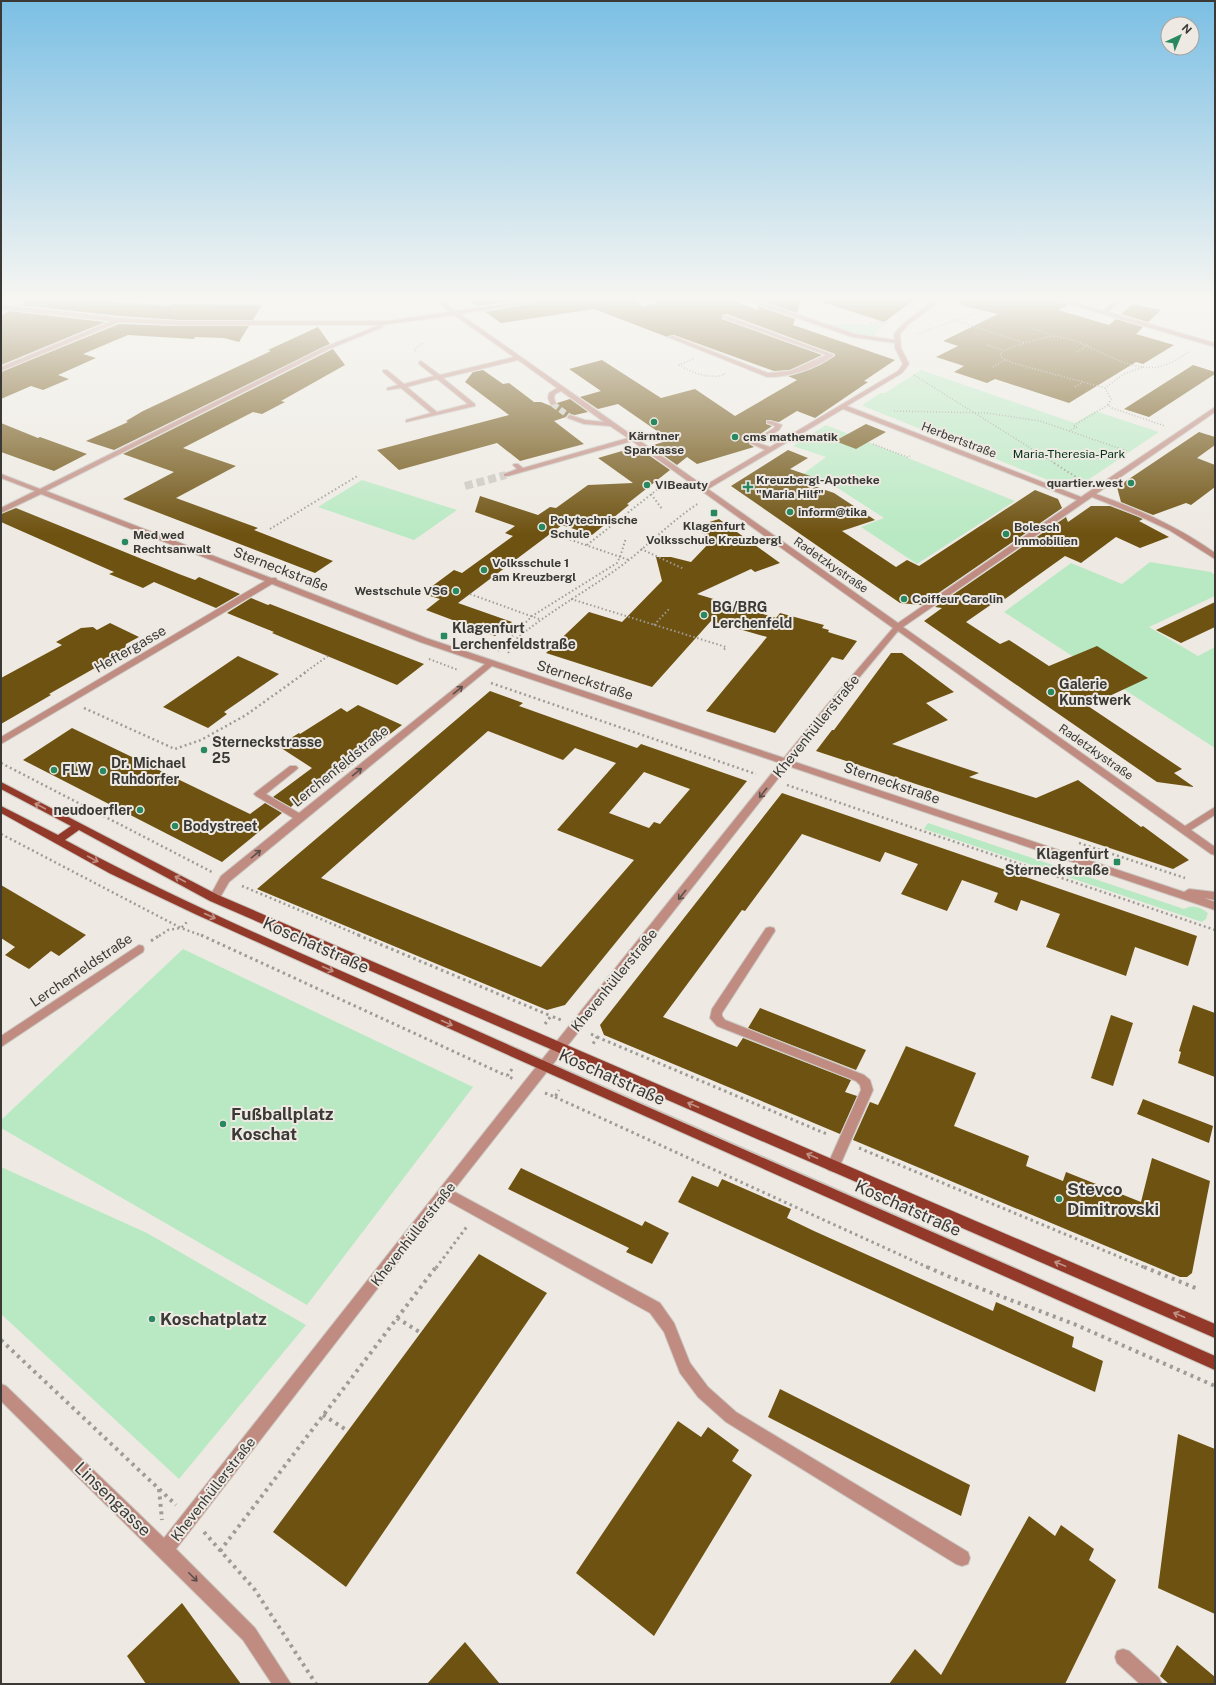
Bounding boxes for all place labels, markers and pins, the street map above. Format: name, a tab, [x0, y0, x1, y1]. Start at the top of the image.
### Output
marker: Kärntner Sparkasse	[649, 417, 659, 427]
place label: Kärntner Sparkasse	[624, 429, 684, 457]
place label: cms mathematik	[743, 430, 838, 444]
marker: cms mathematik	[730, 432, 740, 442]
place label: Kreuzbergl-Apotheke "Maria Hilf"	[756, 473, 880, 501]
place label: quartier.west	[1047, 476, 1123, 490]
place label: VIBeauty	[655, 478, 708, 492]
marker: quartier.west	[1126, 478, 1136, 488]
marker: VIBeauty	[642, 480, 652, 490]
marker: Kreuzbergl-Apotheke "Maria Hilf"	[743, 482, 753, 492]
place label: inform@tika	[798, 505, 867, 519]
marker: inform@tika	[785, 507, 795, 517]
marker: Klagenfurt Volksschule Kreuzbergl	[709, 508, 719, 518]
place label: Polytechnische Schule	[550, 513, 638, 541]
place label: Klagenfurt Volksschule Kreuzbergl	[646, 519, 782, 547]
place label: Bolesch Immobilien	[1014, 520, 1078, 548]
marker: Polytechnische Schule	[537, 522, 547, 532]
place label: Med wed Rechtsanwalt	[133, 528, 211, 556]
marker: Bolesch Immobilien	[1001, 529, 1011, 539]
marker: Med wed Rechtsanwalt	[120, 537, 130, 547]
place label: Volksschule 1 am Kreuzbergl	[492, 556, 576, 584]
marker: Volksschule 1 am Kreuzbergl	[479, 565, 489, 575]
place label: Westschule VS6	[354, 584, 448, 598]
marker: Westschule VS6	[451, 586, 461, 596]
place label: Coiffeur Carolin	[912, 592, 1003, 606]
marker: Coiffeur Carolin	[899, 594, 909, 604]
place label: BG/BRG Lerchenfeld	[712, 599, 792, 631]
marker: BG/BRG Lerchenfeld	[699, 610, 709, 620]
place label: Klagenfurt Lerchenfeldstraße	[452, 620, 576, 652]
marker: Klagenfurt Lerchenfeldstraße	[439, 631, 449, 641]
place label: Galerie Kunstwerk	[1059, 676, 1131, 708]
marker: Galerie Kunstwerk	[1046, 687, 1056, 697]
place label: Sterneckstrasse 25	[212, 734, 322, 766]
marker: Sterneckstrasse 25	[199, 745, 209, 755]
place label: Dr. Michael Ruhdorfer	[111, 755, 186, 787]
place label: FLW	[62, 762, 92, 778]
marker: FLW	[49, 765, 59, 775]
marker: Dr. Michael Ruhdorfer	[98, 766, 108, 776]
place label: neudoerfler	[53, 802, 132, 818]
marker: neudoerfler	[135, 805, 145, 815]
place label: Bodystreet	[183, 818, 258, 834]
marker: Bodystreet	[170, 821, 180, 831]
place label: Klagenfurt Sterneckstraße	[1005, 846, 1109, 878]
marker: Klagenfurt Sterneckstraße	[1112, 857, 1122, 867]
place label: Fußballplatz Koschat	[231, 1104, 333, 1144]
marker: Fußballplatz Koschat	[218, 1119, 228, 1129]
place label: Stevco Dimitrovski	[1067, 1179, 1159, 1219]
marker: Stevco Dimitrovski	[1054, 1194, 1064, 1204]
place label: Koschatplatz	[160, 1309, 267, 1329]
marker: Koschatplatz	[147, 1314, 157, 1324]

